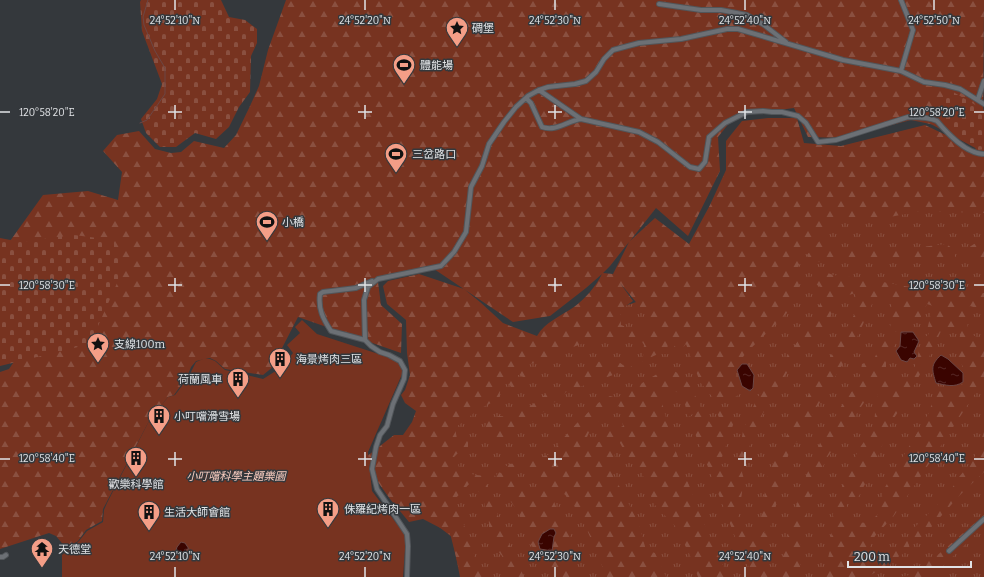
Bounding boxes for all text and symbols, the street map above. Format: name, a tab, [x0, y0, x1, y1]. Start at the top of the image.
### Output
text: 24°52'10"N	[150, 15, 200, 27]
text: 24°52'20"N	[339, 15, 391, 27]
place icon: 碉堡	[444, 15, 470, 48]
text: 24°52'30"N	[529, 15, 581, 27]
text: 24°52'40"N	[719, 15, 771, 27]
text: 24°52'50"N	[908, 15, 960, 27]
place label: 碉堡	[472, 22, 494, 35]
sports icon: 體能場	[391, 52, 417, 85]
place label: 體能場	[420, 59, 453, 72]
text: 120°58'20"E	[19, 107, 75, 119]
text: 120°58'20"E	[909, 107, 965, 119]
sports icon: 三岔路口	[383, 141, 409, 174]
place label: 三岔路口	[412, 148, 456, 161]
sports icon: 小橋	[254, 209, 280, 242]
place label: 小橋	[282, 216, 304, 229]
text: 120°58'30"E	[19, 280, 75, 292]
text: 120°58'30"E	[909, 280, 965, 292]
place icon: 支線100m	[85, 331, 111, 364]
place label: 支線100m	[114, 338, 166, 351]
building icon: 海景烤肉三區	[267, 346, 293, 379]
place label: 海景烤肉三區	[296, 353, 362, 366]
building icon: 荷蘭風車	[225, 366, 251, 399]
place label: 荷蘭風車	[178, 373, 222, 386]
building icon: 小叮噹滑雪場	[146, 403, 172, 436]
place label: 小叮噹滑雪場	[174, 410, 240, 423]
building icon: 歡樂科學館	[123, 445, 149, 478]
text: 120°58'40"E	[19, 453, 75, 465]
text: 120°58'40"E	[909, 453, 965, 465]
park label: 小叮噹科學主題樂園	[187, 470, 287, 483]
place label: 歡樂科學館	[109, 478, 164, 491]
building icon: 侏羅紀烤肉一區	[315, 496, 341, 529]
building icon: 生活大師會館	[136, 499, 162, 532]
place label: 侏羅紀烤肉一區	[344, 503, 421, 516]
place label: 生活大師會館	[164, 506, 230, 519]
temple icon: 天德堂	[29, 536, 55, 569]
place label: 天德堂	[58, 543, 91, 556]
scale bar	[848, 543, 971, 569]
text: 200 m	[854, 550, 890, 564]
text: 24°52'10"N	[150, 551, 200, 563]
text: 24°52'20"N	[339, 551, 391, 563]
text: 24°52'30"N	[529, 551, 581, 563]
text: 24°52'40"N	[719, 551, 771, 563]

